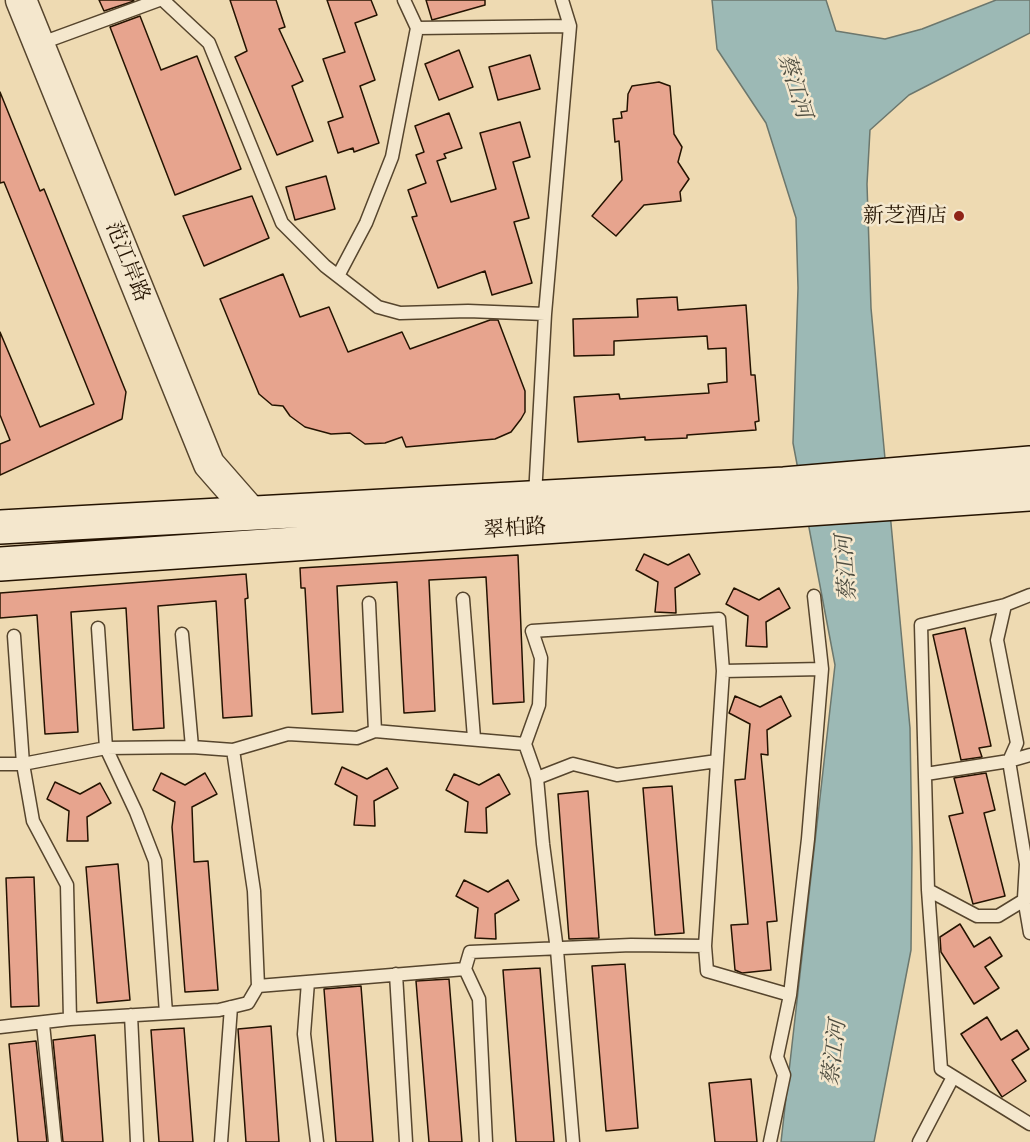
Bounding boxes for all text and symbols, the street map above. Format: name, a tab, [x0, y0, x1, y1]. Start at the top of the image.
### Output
water label: 蔡江河	[772, 51, 816, 121]
place label: 新芝酒店	[863, 203, 947, 229]
marker: 新芝酒店	[952, 209, 966, 223]
street label: 范江岸路	[100, 218, 154, 306]
street label: 翠柏路	[483, 514, 547, 544]
water label: 蔡江河	[832, 534, 862, 602]
water label: 蔡江河	[818, 1019, 852, 1087]

